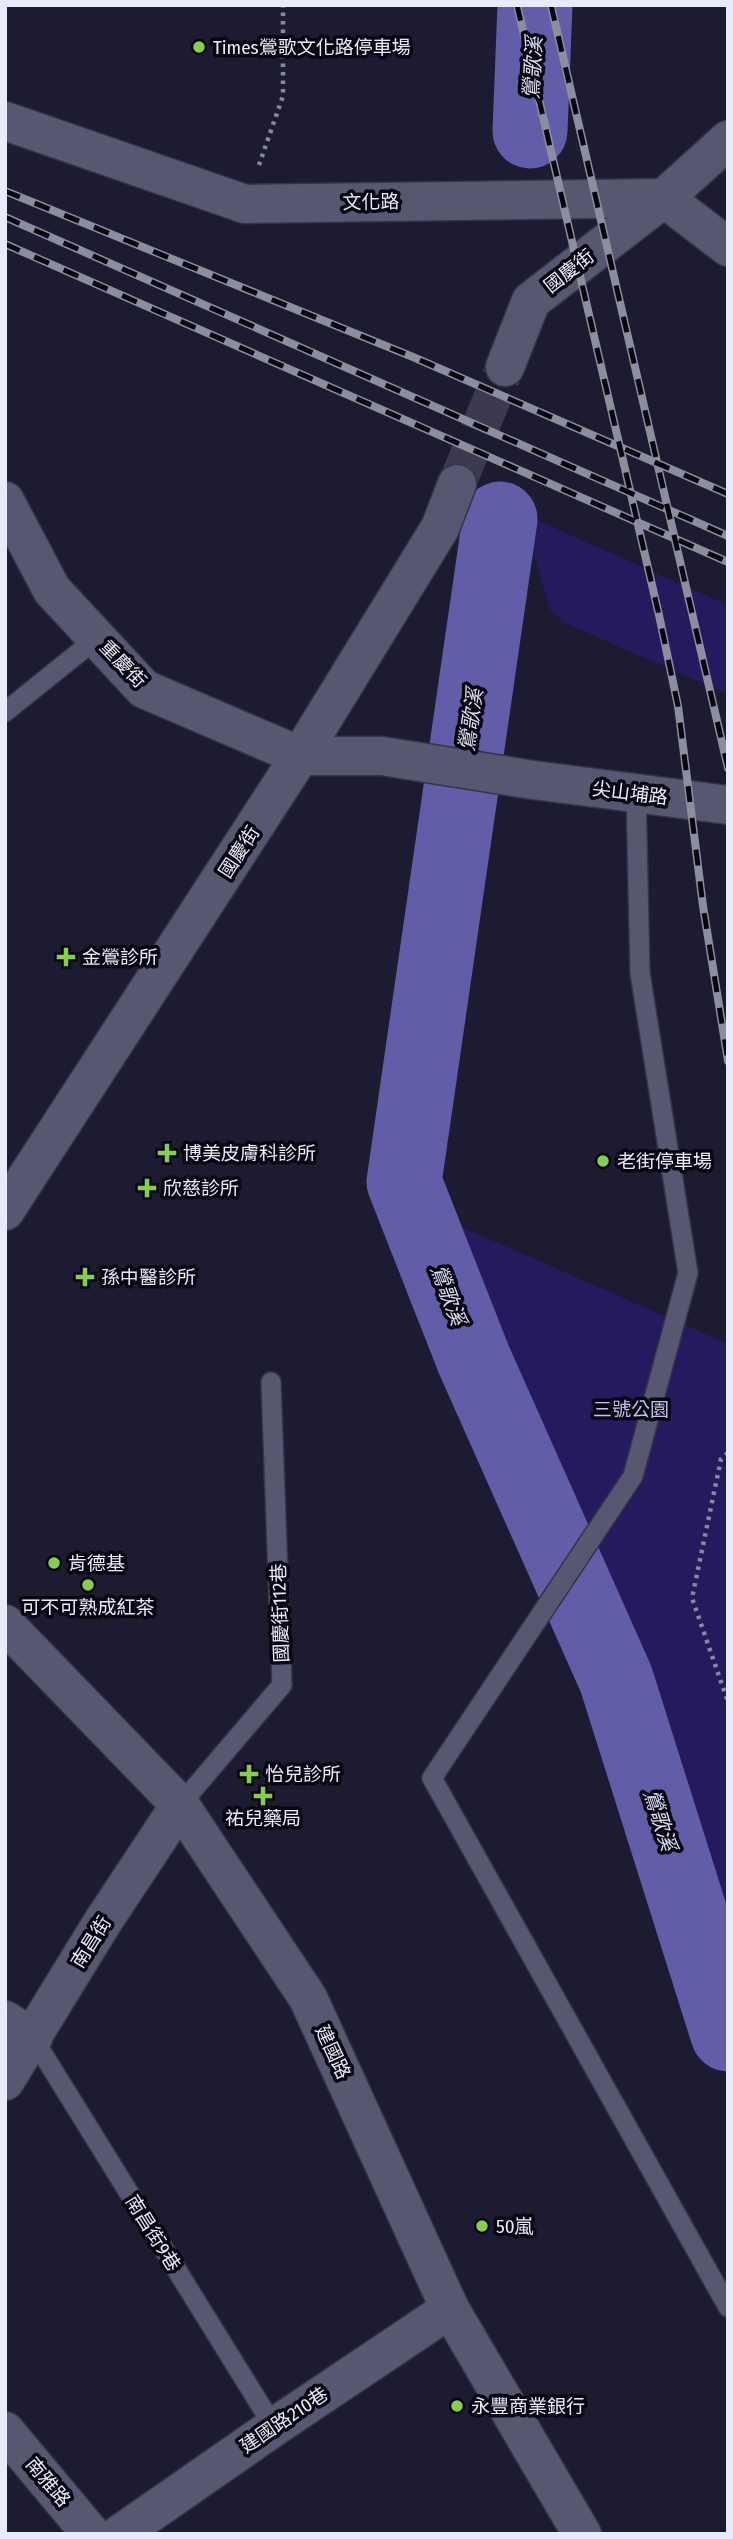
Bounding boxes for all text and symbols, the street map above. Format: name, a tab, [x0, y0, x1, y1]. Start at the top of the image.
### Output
water label: 鶯歌溪	[518, 33, 548, 100]
place label: Times鶯歌文化路停車場	[213, 36, 411, 59]
marker: Times鶯歌文化路停車場	[191, 39, 207, 55]
street label: 文化路	[342, 190, 400, 214]
street label: 國慶街	[539, 244, 599, 298]
street label: 重慶街	[95, 636, 151, 692]
water label: 鶯歌溪	[454, 684, 489, 753]
street label: 尖山埔路	[591, 777, 669, 809]
street label: 國慶街	[214, 822, 264, 882]
place label: 金鶯診所	[82, 946, 158, 969]
marker: 金鶯診所	[56, 947, 76, 967]
place label: 博美皮膚科診所	[183, 1142, 316, 1165]
marker: 博美皮膚科診所	[157, 1143, 177, 1163]
place label: 老街停車場	[617, 1150, 712, 1173]
marker: 老街停車場	[595, 1153, 611, 1169]
place label: 欣慈診所	[163, 1177, 239, 1200]
marker: 欣慈診所	[137, 1178, 157, 1198]
water label: 鶯歌溪	[425, 1261, 473, 1332]
place label: 孫中醫診所	[101, 1266, 196, 1289]
marker: 孫中醫診所	[75, 1267, 95, 1287]
park label: 三號公園	[593, 1398, 669, 1421]
place label: 肯德基	[68, 1552, 125, 1575]
marker: 肯德基	[46, 1555, 62, 1571]
street label: 國慶街112巷	[267, 1563, 293, 1663]
marker: 可不可熟成紅茶	[80, 1577, 96, 1593]
place label: 可不可熟成紅茶	[21, 1596, 155, 1619]
place label: 怡兒診所	[265, 1763, 341, 1786]
marker: 怡兒診所	[239, 1764, 259, 1784]
water label: 鶯歌溪	[638, 1786, 683, 1857]
marker: 祐兒藥局	[255, 1788, 271, 1804]
place label: 祐兒藥局	[225, 1807, 301, 1830]
street label: 南昌街	[66, 1912, 116, 1972]
street label: 建國路	[311, 2021, 355, 2083]
street label: 南昌街9巷	[121, 2191, 185, 2275]
place label: 50嵐	[496, 2215, 534, 2238]
marker: 50嵐	[474, 2218, 490, 2234]
street label: 建國路210巷	[236, 2382, 332, 2458]
place label: 永豐商業銀行	[471, 2395, 585, 2418]
marker: 永豐商業銀行	[449, 2398, 465, 2414]
street label: 南雅路	[21, 2453, 75, 2511]

